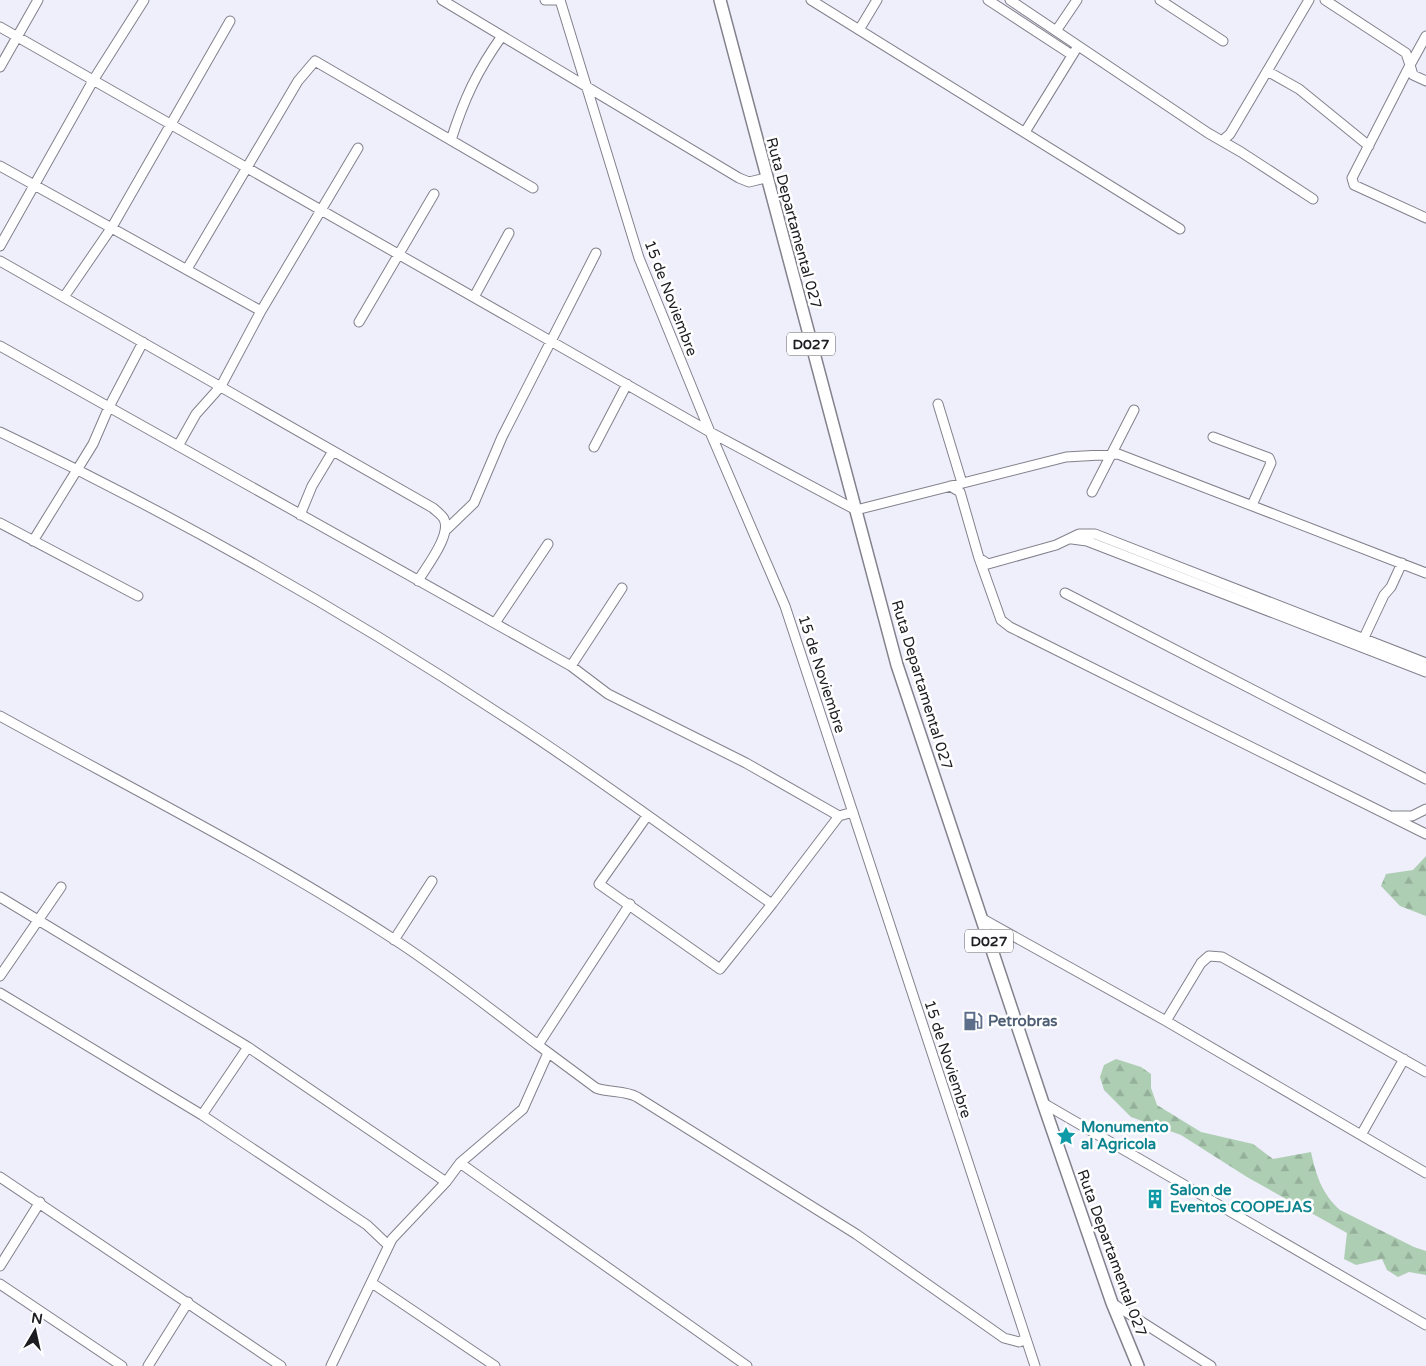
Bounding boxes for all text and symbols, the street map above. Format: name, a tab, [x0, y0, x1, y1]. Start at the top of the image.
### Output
street label: Ruta Departamental 027	[762, 135, 826, 311]
street label: 15 de Noviembre	[641, 237, 701, 359]
road number: D027	[787, 332, 835, 356]
street label: Ruta Departamental 027	[888, 598, 956, 772]
street label: 15 de Noviembre	[794, 613, 850, 735]
road number: D027	[965, 929, 1013, 952]
street label: 15 de Noviembre	[920, 998, 976, 1120]
fuel station icon: Petrobras	[962, 1010, 984, 1032]
place label: Petrobras	[988, 1012, 1058, 1030]
place label: Monumento al Agricola	[1081, 1118, 1169, 1154]
place icon: Monumento al Agricola	[1055, 1125, 1077, 1147]
street label: Ruta Departamental 027	[1073, 1167, 1151, 1339]
place label: Salon de Eventos COOPEJAS	[1170, 1181, 1312, 1216]
building icon: Salon de Eventos COOPEJAS	[1144, 1188, 1166, 1210]
north arrow	[10, 1306, 60, 1356]
text: N	[30, 1309, 44, 1328]

